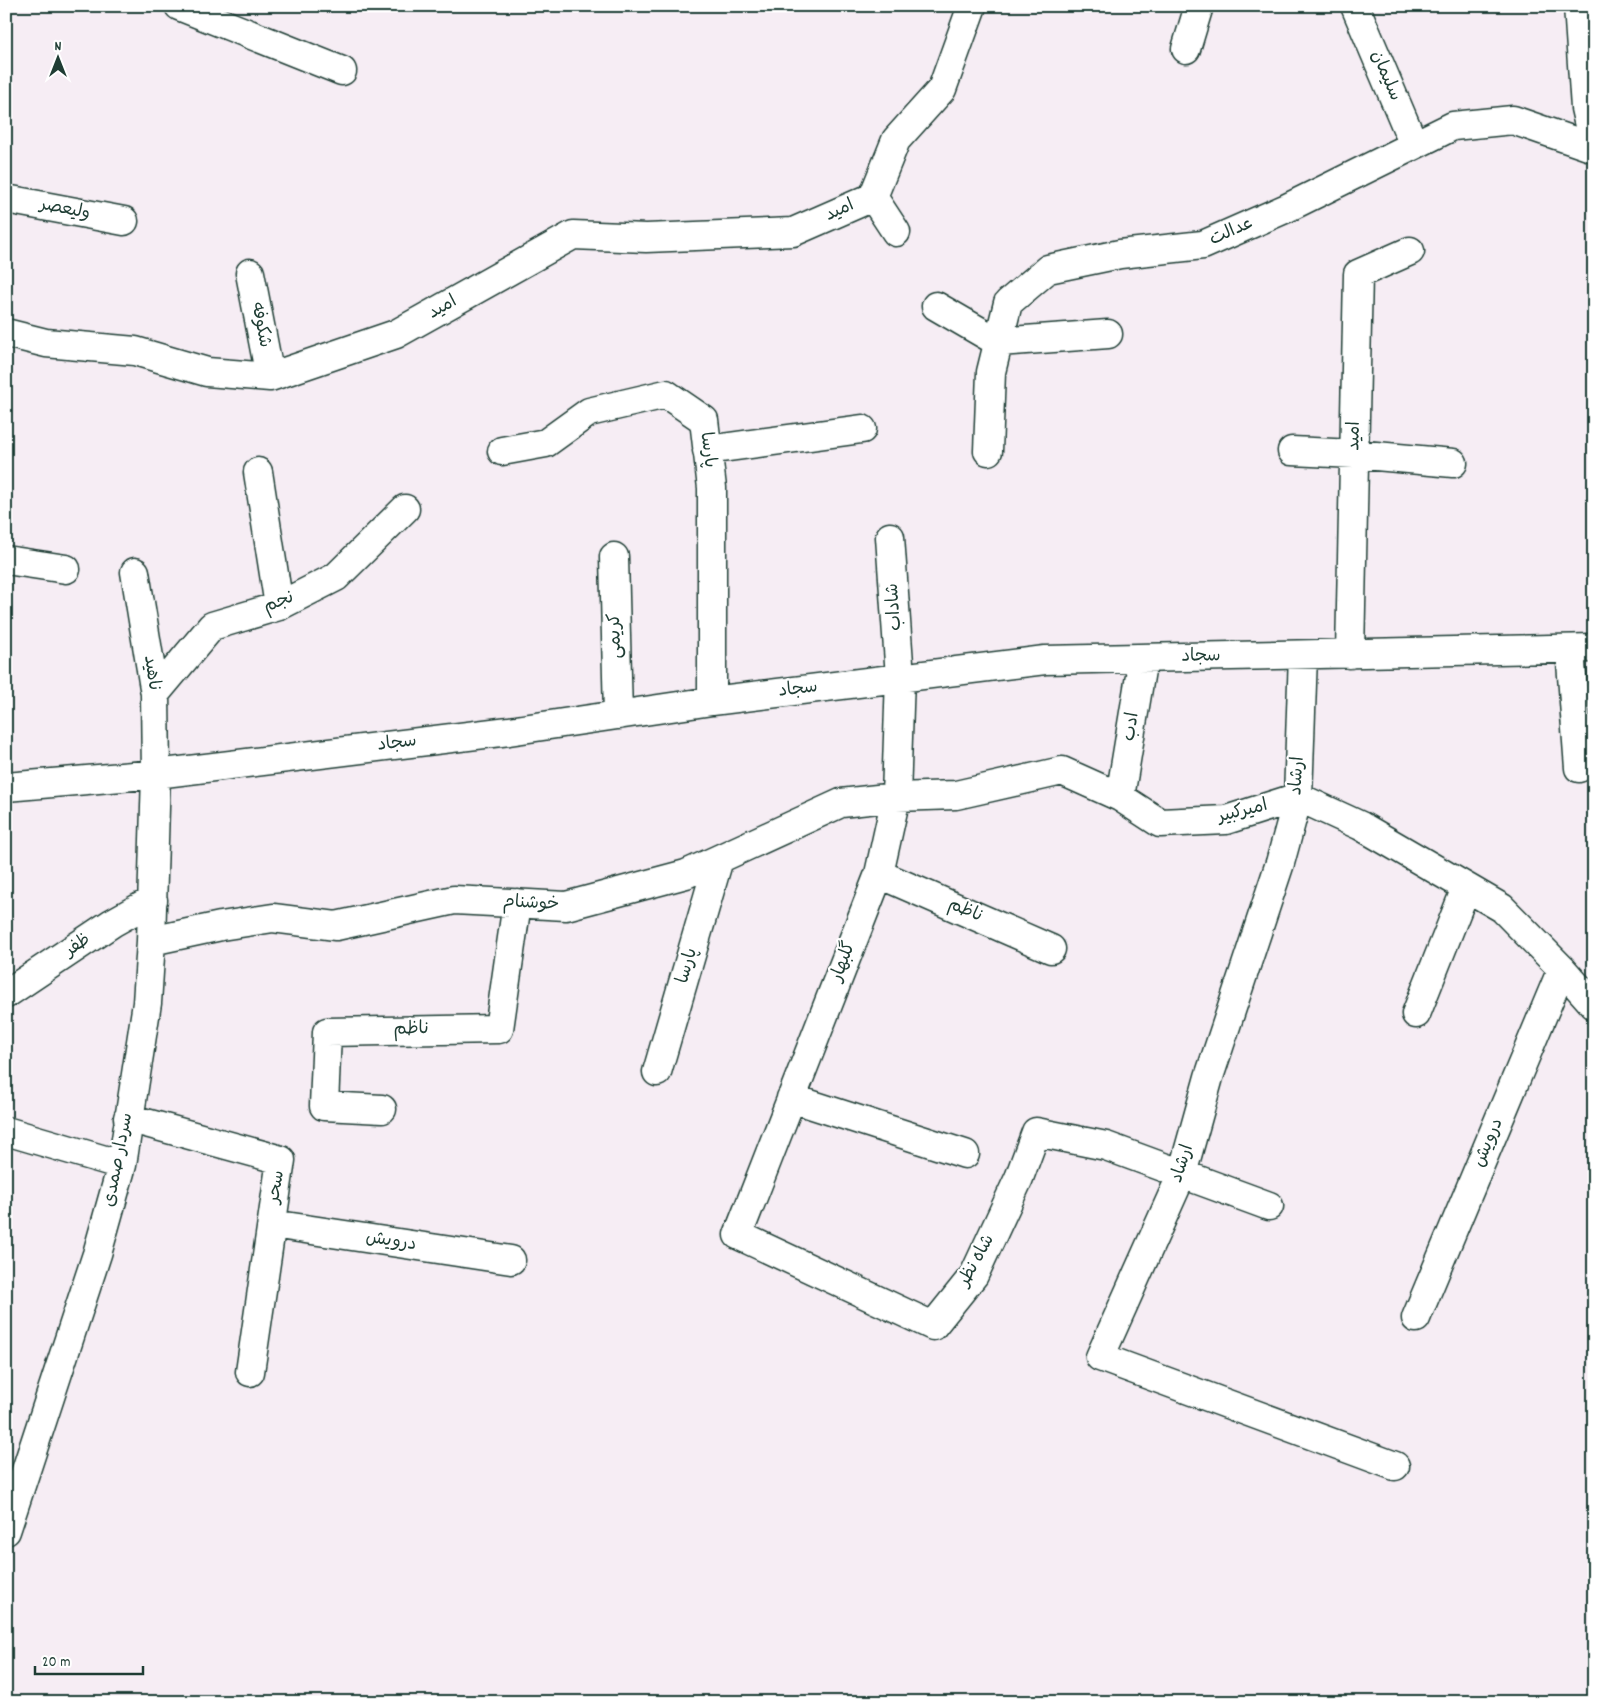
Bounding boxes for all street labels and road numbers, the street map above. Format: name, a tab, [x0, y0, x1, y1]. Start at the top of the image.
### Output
street label: سلیمان	[1363, 47, 1407, 105]
street label: ولیعصر	[36, 193, 92, 227]
street label: امید	[821, 194, 859, 228]
street label: عدالت	[1206, 211, 1258, 253]
street label: امید	[424, 290, 462, 326]
street label: شکوفه	[243, 300, 277, 350]
street label: امید	[1342, 421, 1368, 451]
street label: پارسا	[692, 431, 722, 469]
street label: شاداب	[881, 582, 909, 632]
street label: نجم	[260, 586, 298, 620]
street label: کریمی	[603, 613, 629, 659]
street label: سجاد	[1181, 644, 1221, 670]
street label: ناهید	[136, 654, 166, 692]
street label: سجاد	[777, 675, 819, 705]
street label: ادب	[1117, 711, 1147, 743]
street label: سجاد	[376, 729, 418, 759]
street label: ارشاد	[1284, 756, 1312, 796]
street label: امیرکبیر	[1214, 794, 1271, 831]
street label: خوشنام	[502, 890, 560, 918]
street label: ناظم	[944, 893, 986, 929]
street label: ظفر	[58, 928, 96, 965]
street label: گلبهار	[824, 938, 863, 987]
street label: پارسا	[671, 945, 705, 987]
street label: ناظم	[393, 1017, 429, 1043]
street label: سردار صمدی	[98, 1111, 140, 1209]
street label: درویش	[1468, 1115, 1510, 1171]
street label: ارشاد	[1165, 1142, 1201, 1186]
street label: سحر	[262, 1169, 292, 1207]
street label: درویش	[364, 1226, 418, 1258]
street label: شاه نظر	[951, 1230, 1002, 1293]

